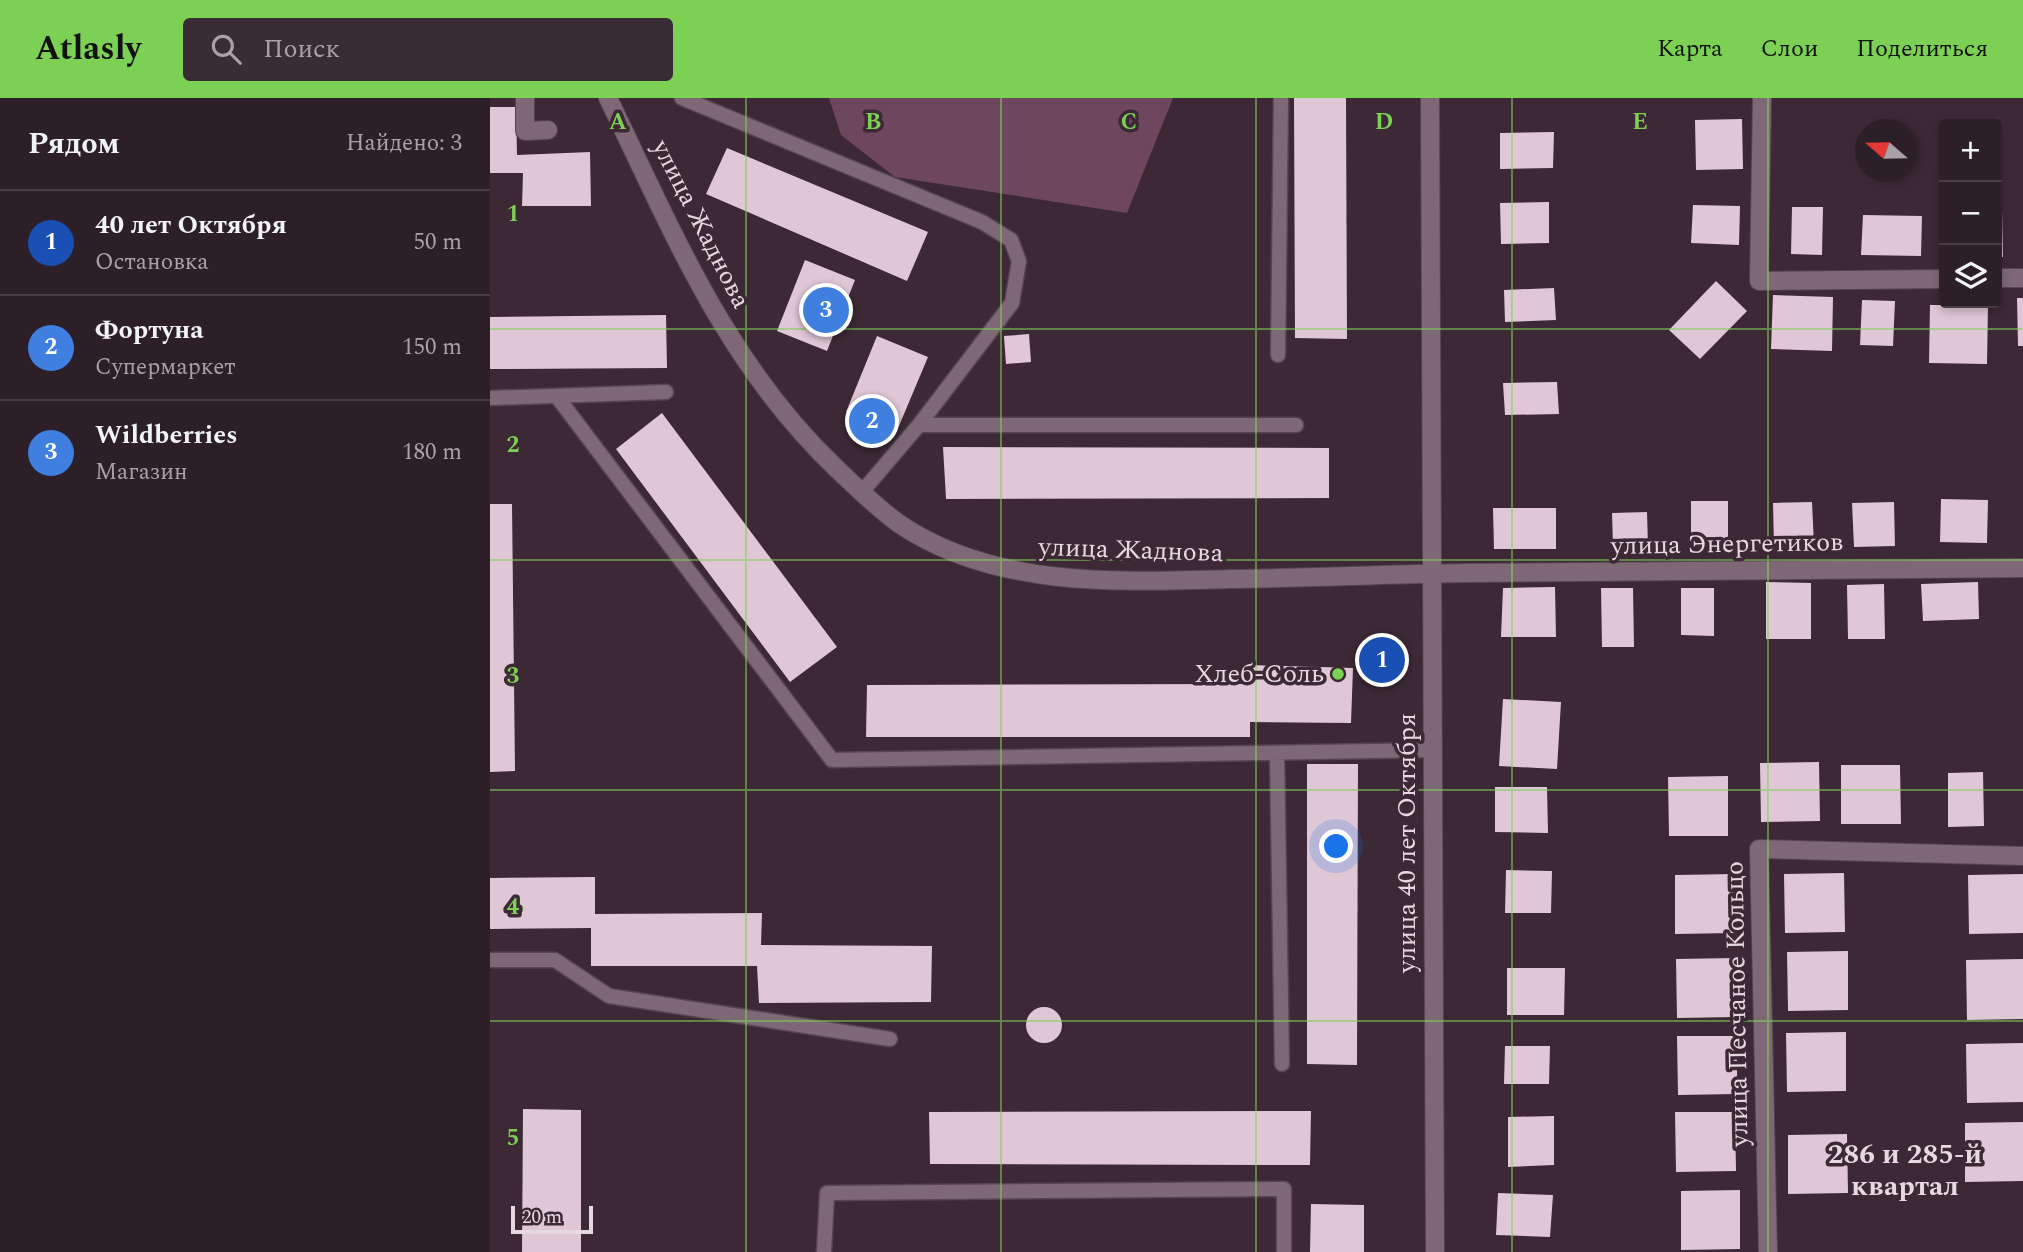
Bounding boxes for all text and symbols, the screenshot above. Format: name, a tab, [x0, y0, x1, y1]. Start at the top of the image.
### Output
search box	[183, 18, 673, 81]
text: Atlasly	[35, 24, 141, 74]
text: Поиск	[263, 29, 340, 69]
icon: search	[207, 30, 245, 68]
text: Карта	[1657, 31, 1723, 67]
text: Слои	[1761, 31, 1818, 67]
text: Поделиться	[1856, 31, 1988, 67]
text: A	[609, 105, 627, 140]
text: B	[865, 105, 881, 140]
text: C	[1121, 105, 1137, 140]
text: D	[1375, 105, 1393, 140]
text: E	[1632, 105, 1648, 140]
north arrow	[1855, 119, 1918, 182]
map controls	[1939, 119, 2002, 308]
button: +	[1939, 119, 2002, 182]
text: Рядом	[28, 121, 120, 167]
text: Найдено: 3	[346, 126, 462, 161]
street label: улица Жаднова	[641, 132, 761, 316]
button: −	[1939, 182, 2002, 245]
text: 1	[507, 197, 519, 232]
text: 40 лет Октября	[95, 205, 287, 245]
text: 1	[45, 225, 57, 260]
text: 50 m	[413, 225, 462, 260]
text: Остановка	[95, 245, 208, 280]
button: layers	[1939, 245, 2002, 308]
pin: 3	[803, 284, 849, 336]
text: Фортуна	[95, 310, 204, 350]
text: 2	[45, 330, 57, 365]
text: 150 m	[402, 330, 462, 365]
text: Супермаркет	[95, 350, 236, 385]
pin: 2	[849, 395, 895, 447]
text: Wildberries	[95, 415, 238, 455]
text: 2	[507, 428, 520, 463]
text: 3	[45, 435, 57, 470]
text: 180 m	[402, 435, 462, 470]
text: Магазин	[95, 455, 188, 490]
street label: улица Энергетиков	[1610, 522, 1843, 566]
street label: улица Жаднова	[1037, 527, 1224, 573]
pin: 1	[1359, 634, 1405, 686]
place label: Хлеб-Соль	[1194, 654, 1324, 694]
text: 3	[507, 659, 520, 694]
marker: Хлеб-Соль	[1330, 666, 1346, 682]
street label: улица 40 лет Октября	[1387, 713, 1427, 974]
your location	[1319, 829, 1353, 863]
street label: улица Песчаное Кольцо	[1715, 861, 1760, 1148]
text: 4	[507, 890, 520, 925]
text: 5	[507, 1121, 519, 1156]
district label: 286 и 285-й квартал	[1828, 1133, 1982, 1208]
scale bar	[511, 1203, 593, 1235]
text: 20 m	[522, 1203, 562, 1232]

